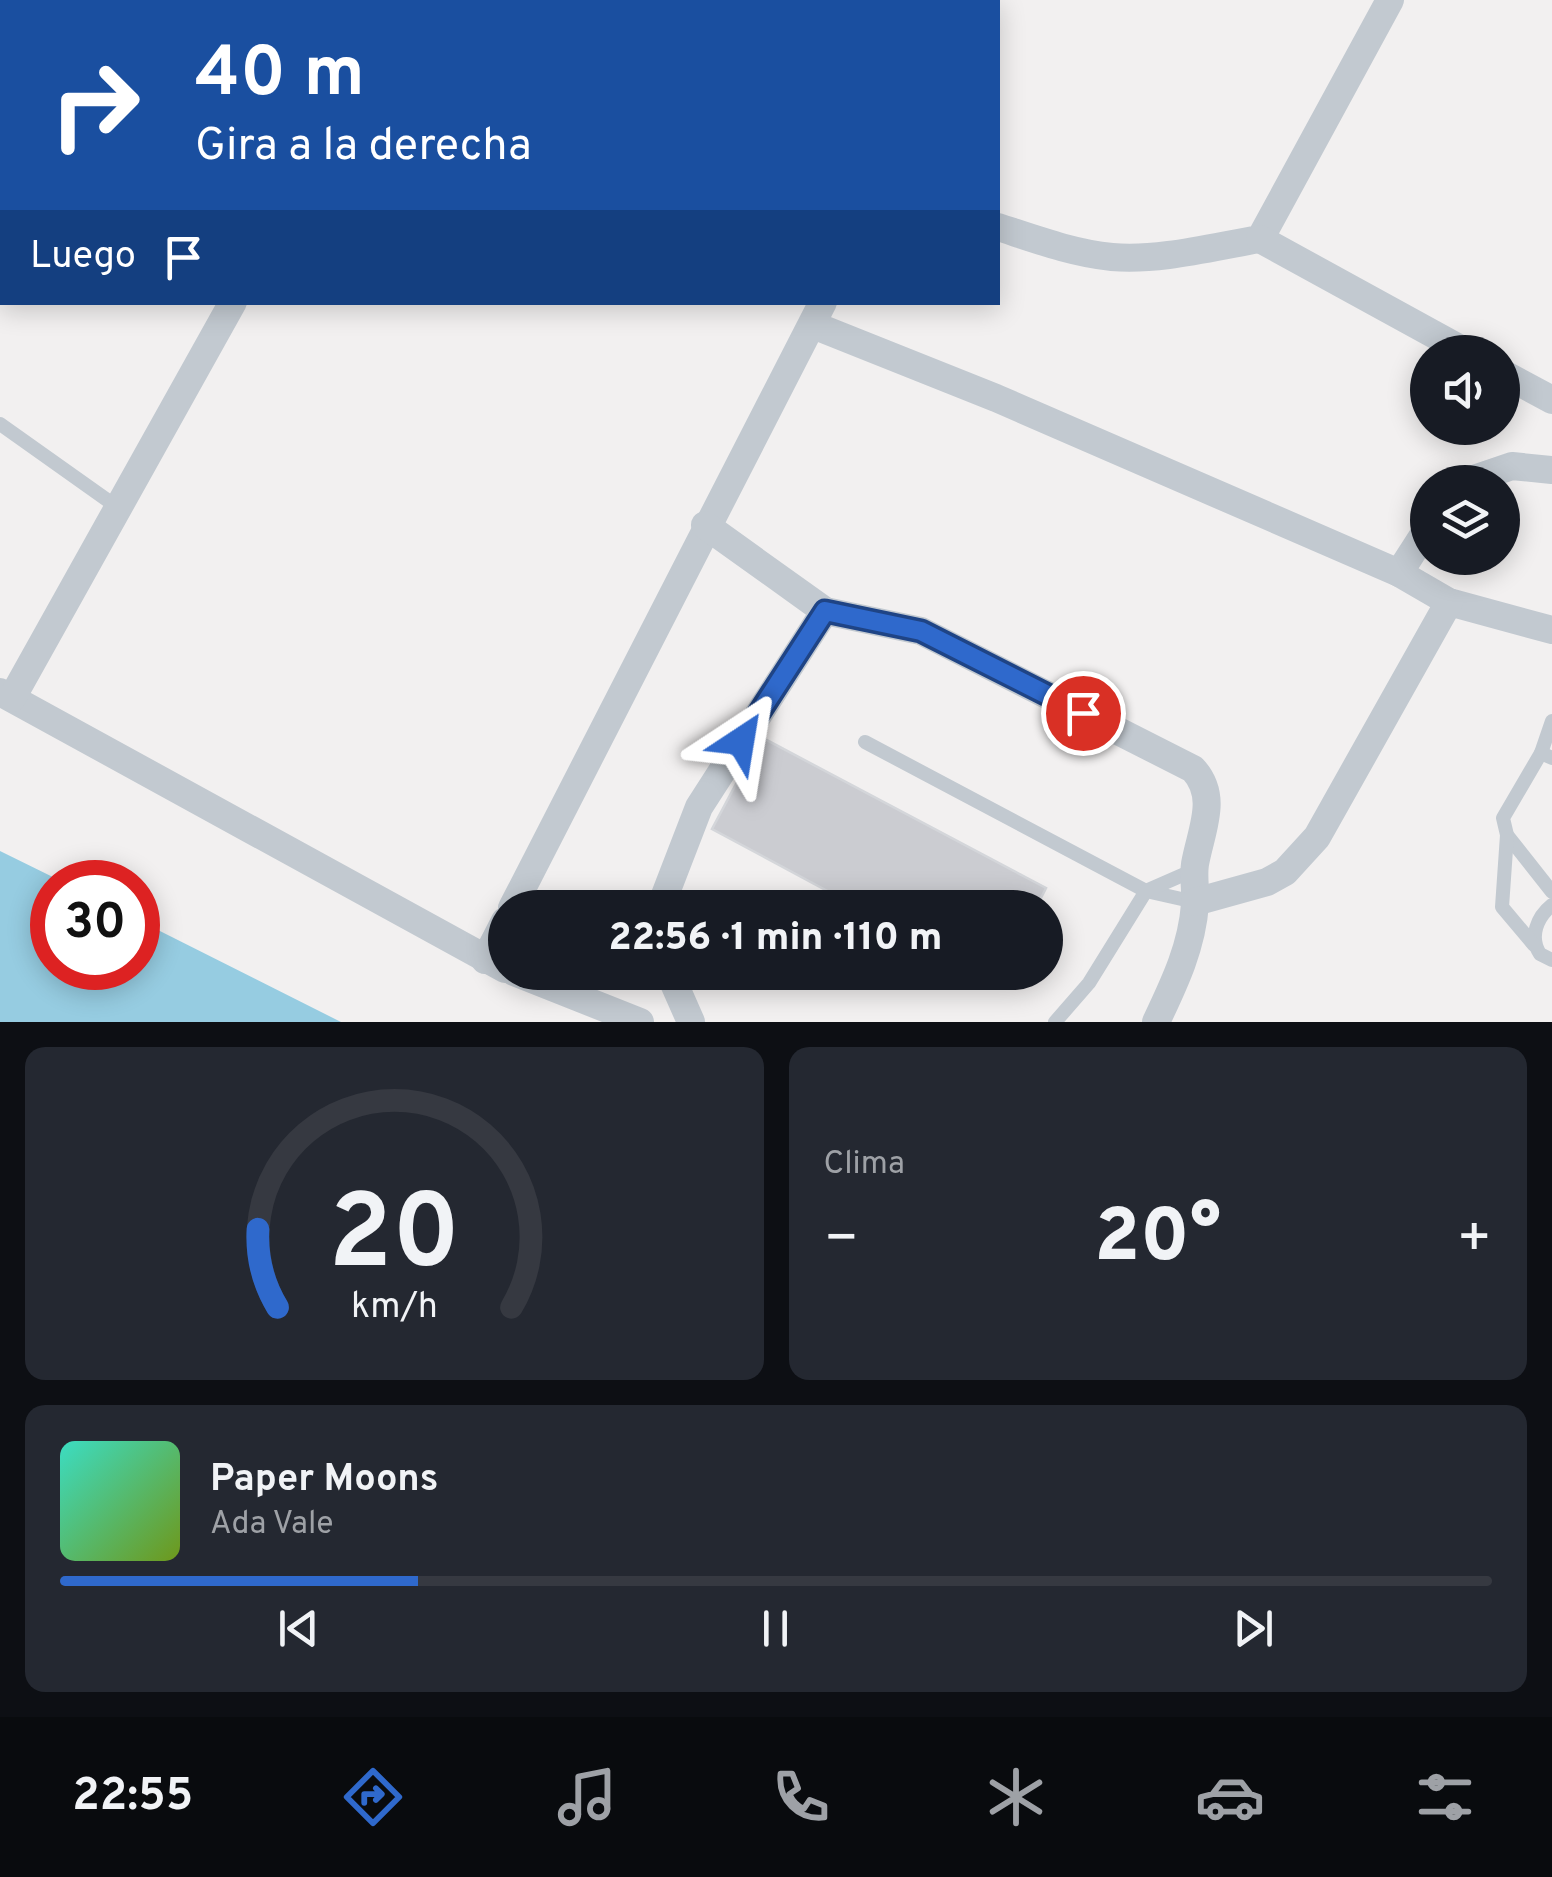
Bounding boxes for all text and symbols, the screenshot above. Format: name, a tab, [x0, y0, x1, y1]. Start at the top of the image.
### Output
text: 40 m	[195, 32, 365, 121]
icon: right	[30, 40, 160, 170]
text: Gira a la derecha	[195, 119, 532, 176]
icon: arrive	[156, 230, 211, 285]
text: Luego	[30, 233, 136, 282]
map controls	[1410, 335, 1520, 575]
button: sound	[1410, 335, 1520, 445]
button: layers	[1410, 465, 1520, 575]
pin	[1041, 671, 1126, 756]
icon: arrive	[1056, 686, 1111, 741]
position arrow	[689, 689, 793, 793]
speed limit sign: 30	[30, 860, 160, 990]
text: 22:56 · 1 min · 110 m	[609, 915, 942, 964]
text: Clima	[824, 1145, 905, 1185]
text: 20	[328, 1173, 460, 1305]
text: 20°	[1094, 1193, 1221, 1288]
text: −	[824, 1206, 859, 1276]
text: +	[1457, 1206, 1492, 1276]
text: km/h	[351, 1285, 438, 1331]
text: Paper Moons	[210, 1456, 439, 1505]
text: Ada Vale	[210, 1505, 334, 1545]
icon: previous	[271, 1601, 326, 1656]
icon: pause	[748, 1601, 803, 1656]
icon: next	[1226, 1601, 1281, 1656]
icon: directions	[338, 1762, 408, 1832]
icon: music	[552, 1762, 622, 1832]
icon: phone	[766, 1762, 836, 1832]
icon: climate	[981, 1762, 1051, 1832]
icon: car	[1195, 1762, 1265, 1832]
icon: filters	[1410, 1762, 1480, 1832]
text: 22:55	[72, 1769, 193, 1826]

